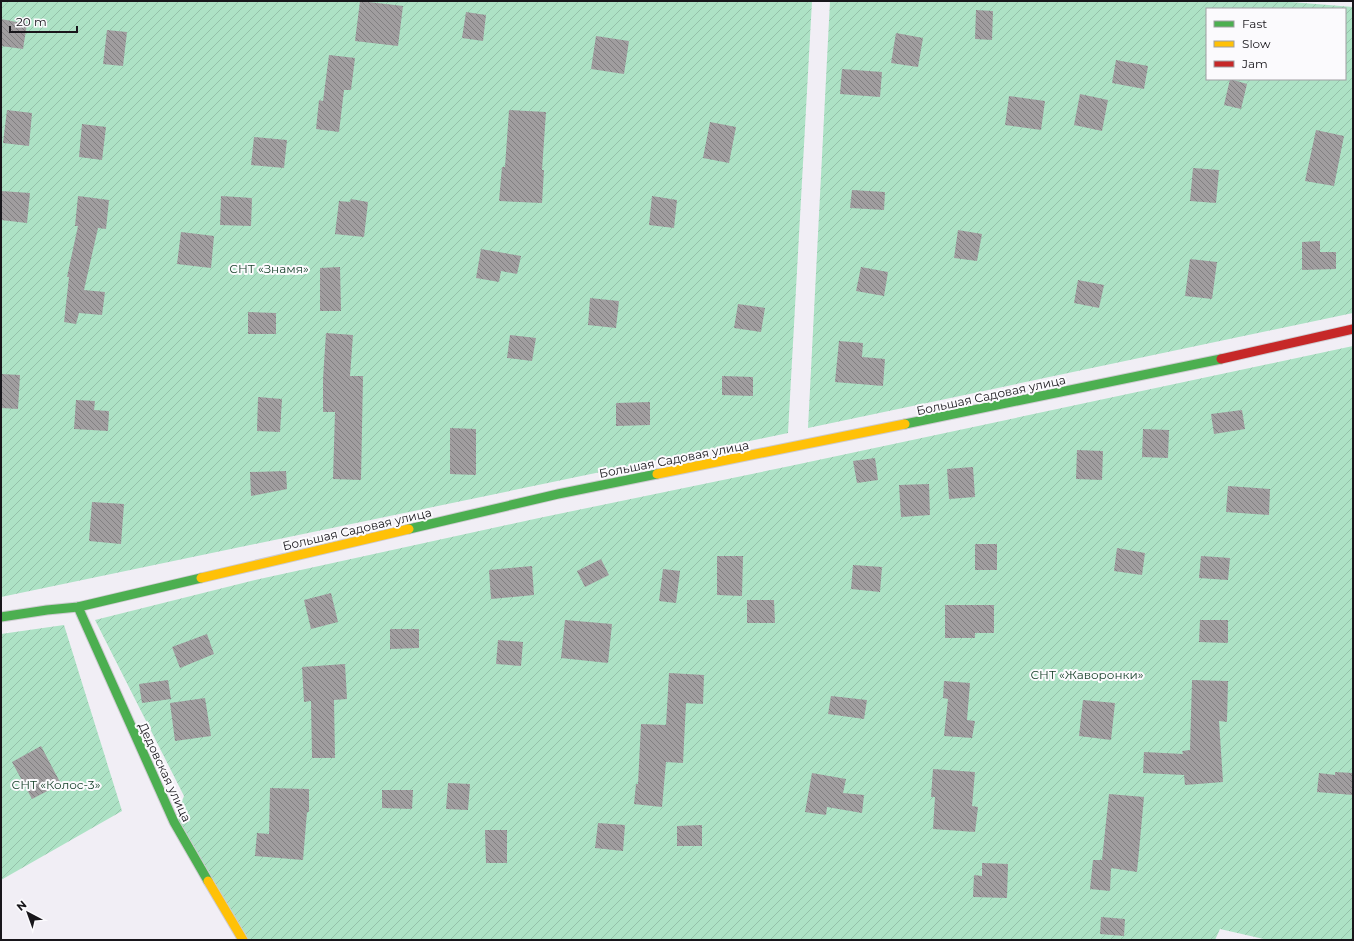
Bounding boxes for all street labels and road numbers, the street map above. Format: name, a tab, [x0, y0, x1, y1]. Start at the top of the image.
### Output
street label: Большая Садовая улица	[915, 372, 1067, 418]
street label: Большая Садовая улица	[598, 437, 750, 481]
street label: Большая Садовая улица	[281, 505, 433, 553]
street label: Дедовская улица	[135, 720, 195, 824]

